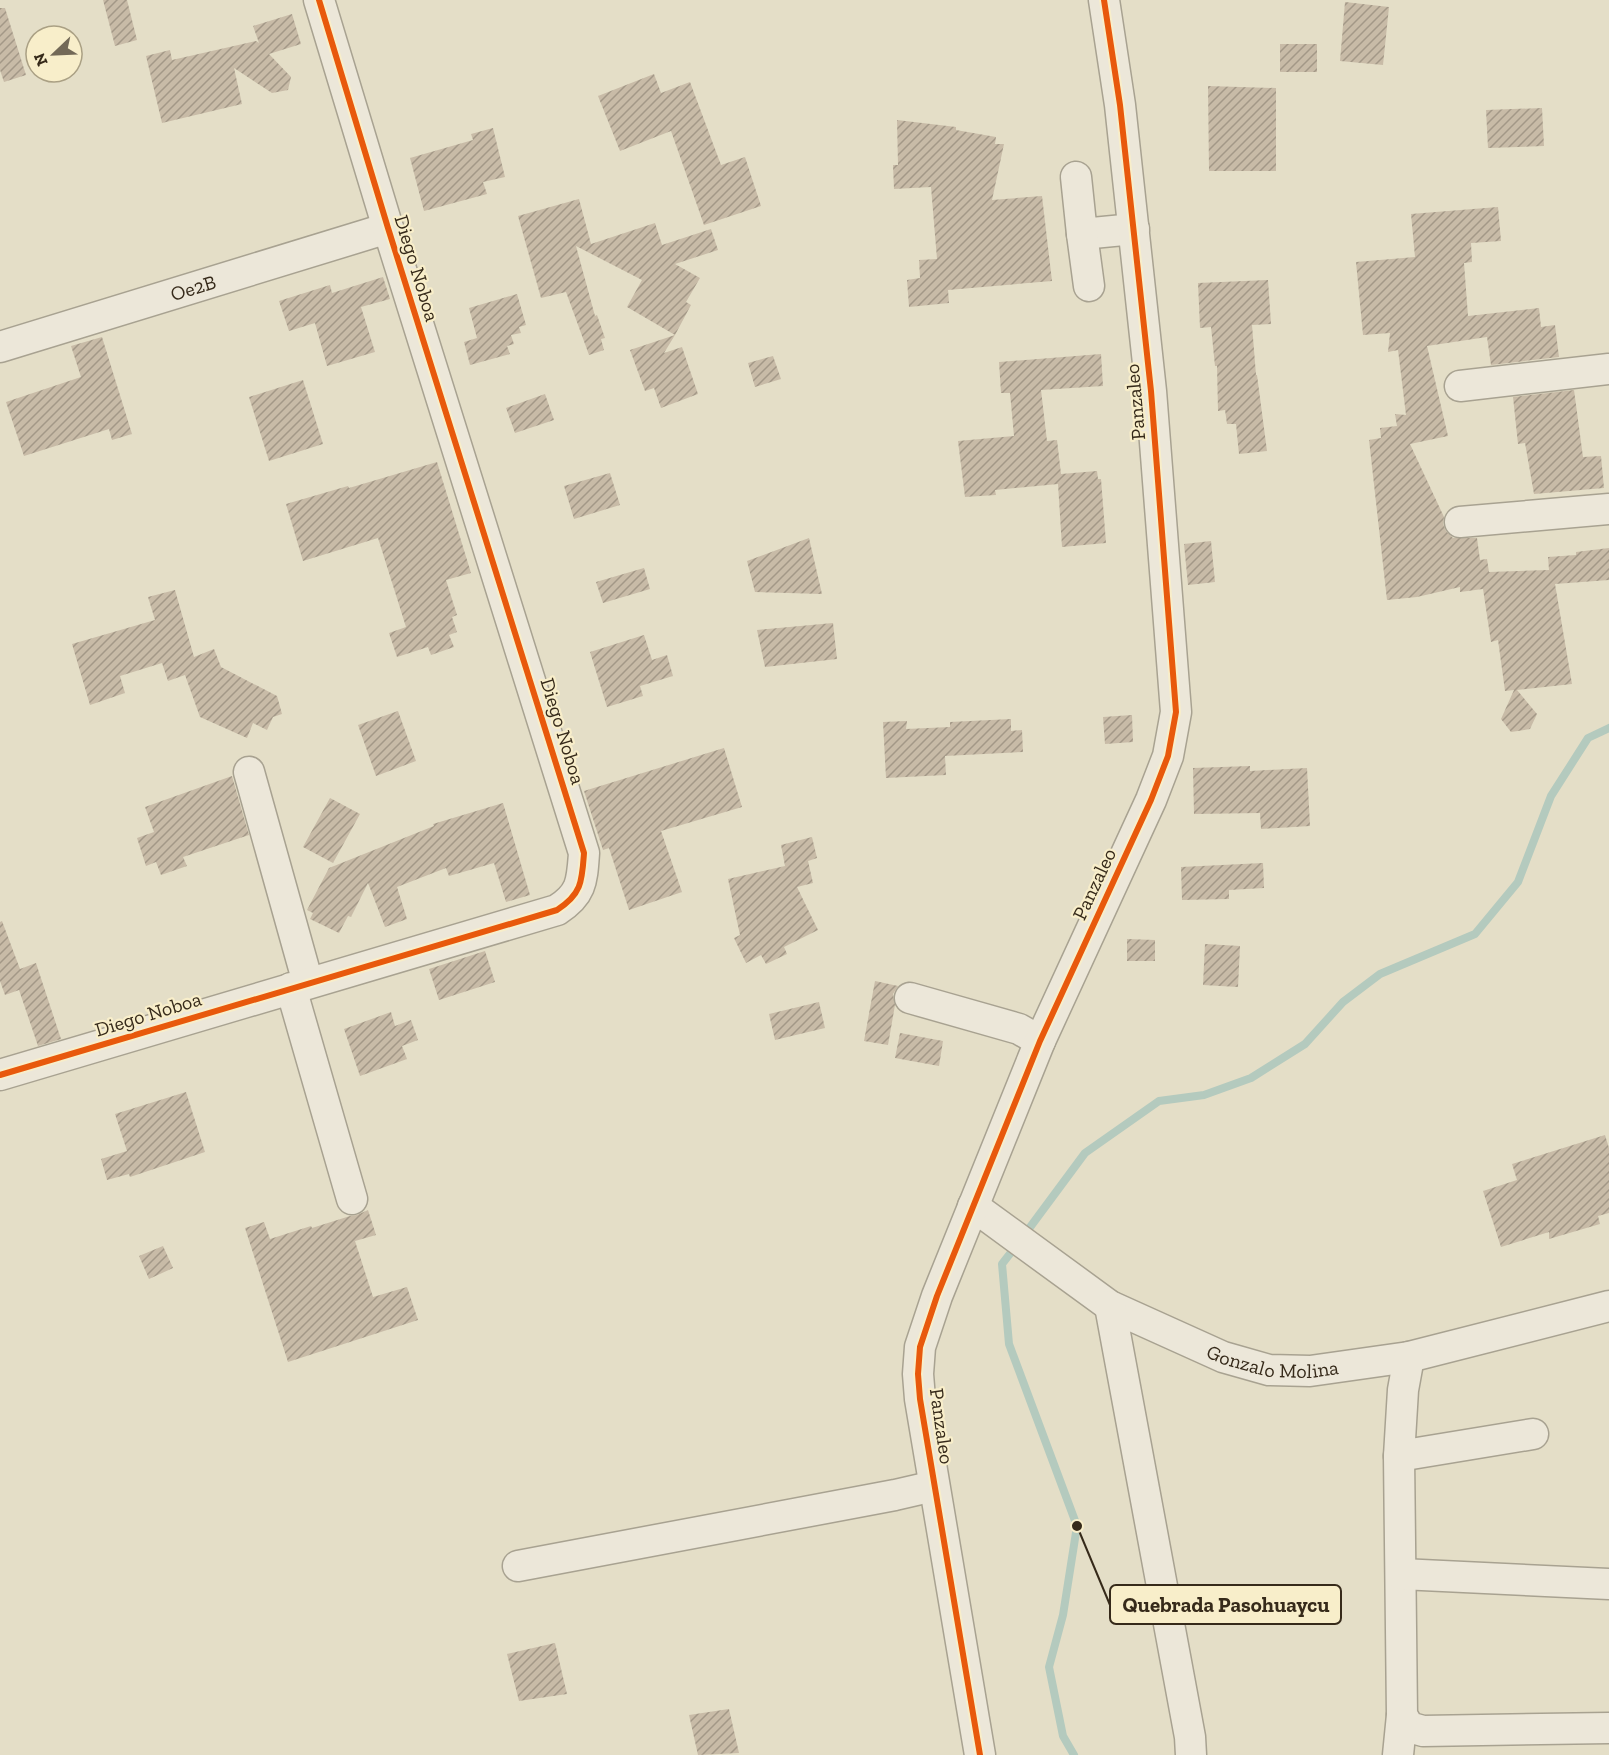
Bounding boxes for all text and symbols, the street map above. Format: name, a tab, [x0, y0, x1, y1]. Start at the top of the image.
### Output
north arrow	[24, 24, 84, 84]
text: N	[30, 50, 52, 69]
street label: Diego Noboa	[389, 212, 445, 324]
street label: Oe2B	[167, 269, 219, 306]
street label: Panzaleo	[1120, 363, 1150, 441]
street label: Diego Noboa	[535, 675, 591, 787]
street label: Panzaleo	[1067, 844, 1121, 924]
street label: Diego Noboa	[92, 986, 204, 1042]
street label: Gonzalo Molina	[1203, 1339, 1340, 1383]
street label: Panzaleo	[925, 1386, 959, 1466]
callout: Quebrada Pasohuaycu	[1110, 1585, 1341, 1624]
text: Quebrada Pasohuaycu	[1123, 1592, 1329, 1617]

